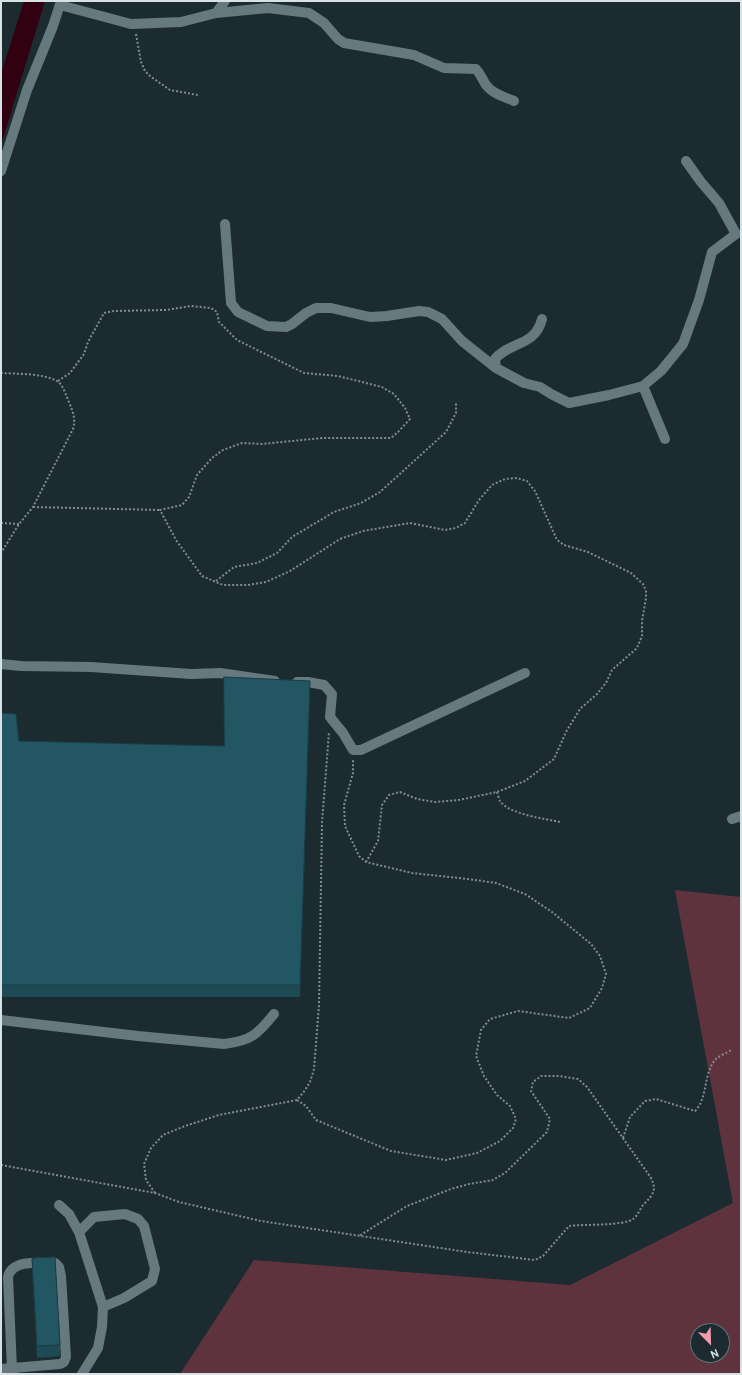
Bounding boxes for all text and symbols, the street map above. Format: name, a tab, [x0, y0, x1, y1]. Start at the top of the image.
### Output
north arrow	[690, 1323, 730, 1363]
text: N	[708, 1345, 721, 1361]

